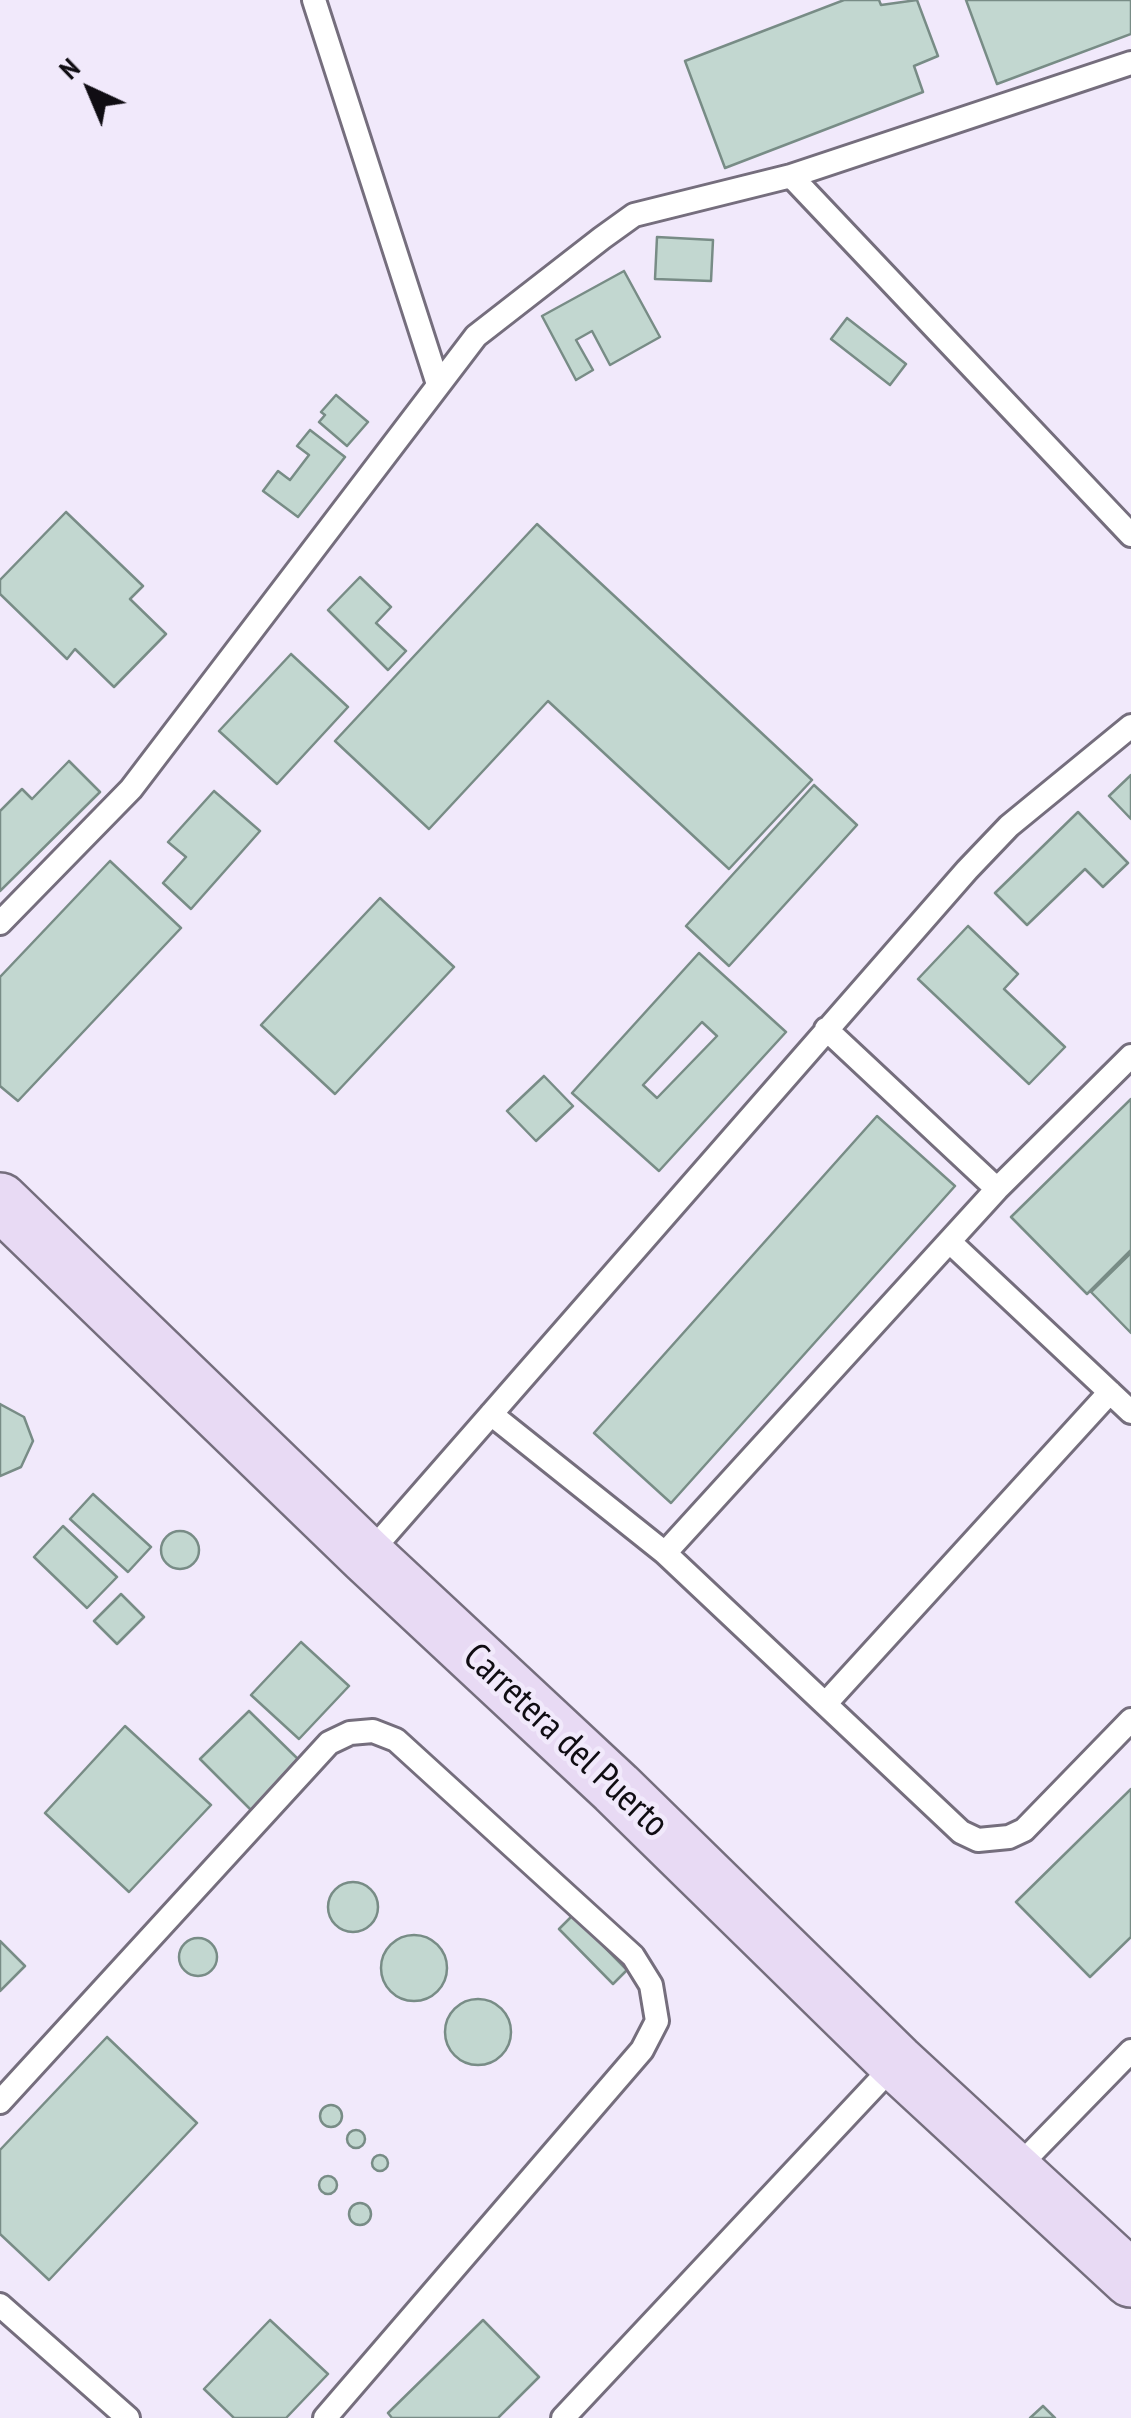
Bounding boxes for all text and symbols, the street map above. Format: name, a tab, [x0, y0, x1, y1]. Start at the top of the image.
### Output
north arrow	[40, 40, 140, 140]
text: N	[51, 49, 87, 87]
street label: Carretera del Puerto	[453, 1635, 677, 1847]

